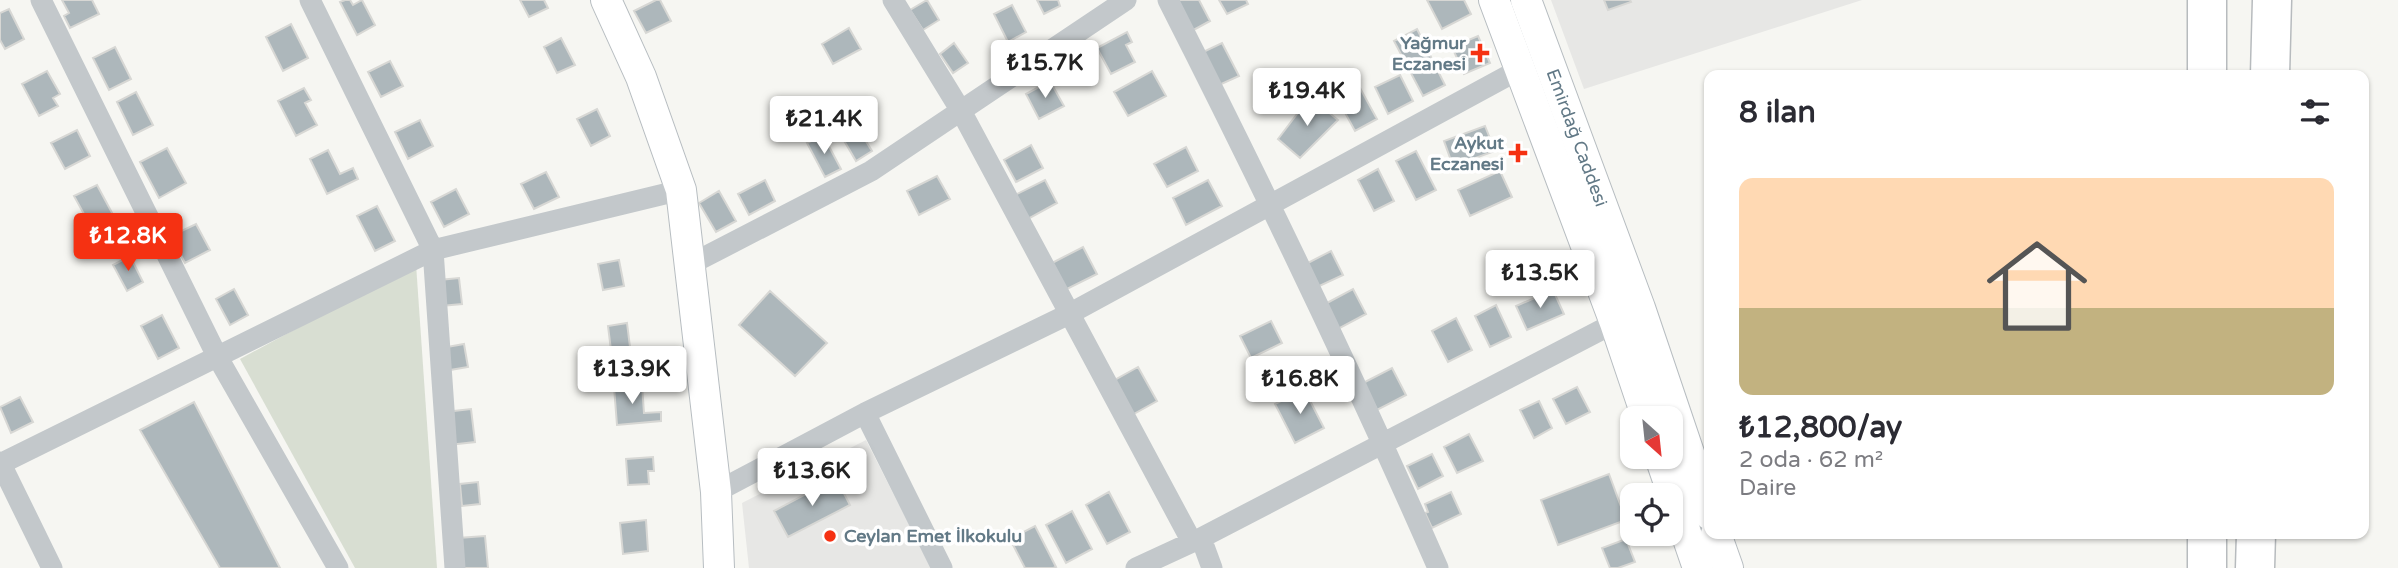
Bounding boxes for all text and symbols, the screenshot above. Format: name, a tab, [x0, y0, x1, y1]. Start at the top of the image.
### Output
place label: Yağmur Eczanesi	[1392, 32, 1467, 75]
pin: ₺15.7K	[988, 41, 1102, 100]
marker: Yağmur Eczanesi	[1472, 45, 1488, 61]
text: ₺15.7K	[1007, 49, 1083, 77]
street label: Emirdağ Caddesi	[1542, 66, 1613, 210]
pin: ₺19.4K	[1250, 68, 1364, 128]
text: ₺19.4K	[1269, 77, 1345, 105]
icon: filters	[2296, 93, 2334, 131]
text: 8 ilan	[1739, 94, 1816, 131]
pin: ₺21.4K	[767, 96, 881, 156]
text: ₺21.4K	[786, 105, 862, 133]
place label: Aykut Eczanesi	[1430, 132, 1504, 175]
marker: Aykut Eczanesi	[1510, 145, 1526, 161]
pin: ₺12.8K	[71, 214, 185, 273]
text: ₺12.8K	[90, 222, 166, 250]
icon: home	[1974, 223, 2100, 349]
pin: ₺13.5K	[1483, 250, 1597, 310]
text: ₺13.5K	[1502, 259, 1578, 287]
pin: ₺13.9K	[575, 346, 689, 406]
text: ₺13.9K	[594, 355, 670, 383]
pin: ₺16.8K	[1243, 356, 1357, 416]
text: ₺16.8K	[1262, 365, 1338, 393]
north arrow	[1620, 406, 1684, 469]
map controls	[1620, 406, 1683, 546]
text: ₺12,800/ay	[1739, 409, 1902, 446]
text: 2 oda · 62 m²	[1739, 446, 1883, 474]
pin: ₺13.6K	[755, 448, 869, 508]
text: ₺13.6K	[774, 457, 850, 485]
text: Daire	[1739, 474, 1796, 502]
button: locate	[1620, 483, 1683, 546]
place label: Ceylan Emet İlkokulu	[844, 525, 1022, 547]
marker: Ceylan Emet İlkokulu	[822, 528, 838, 544]

